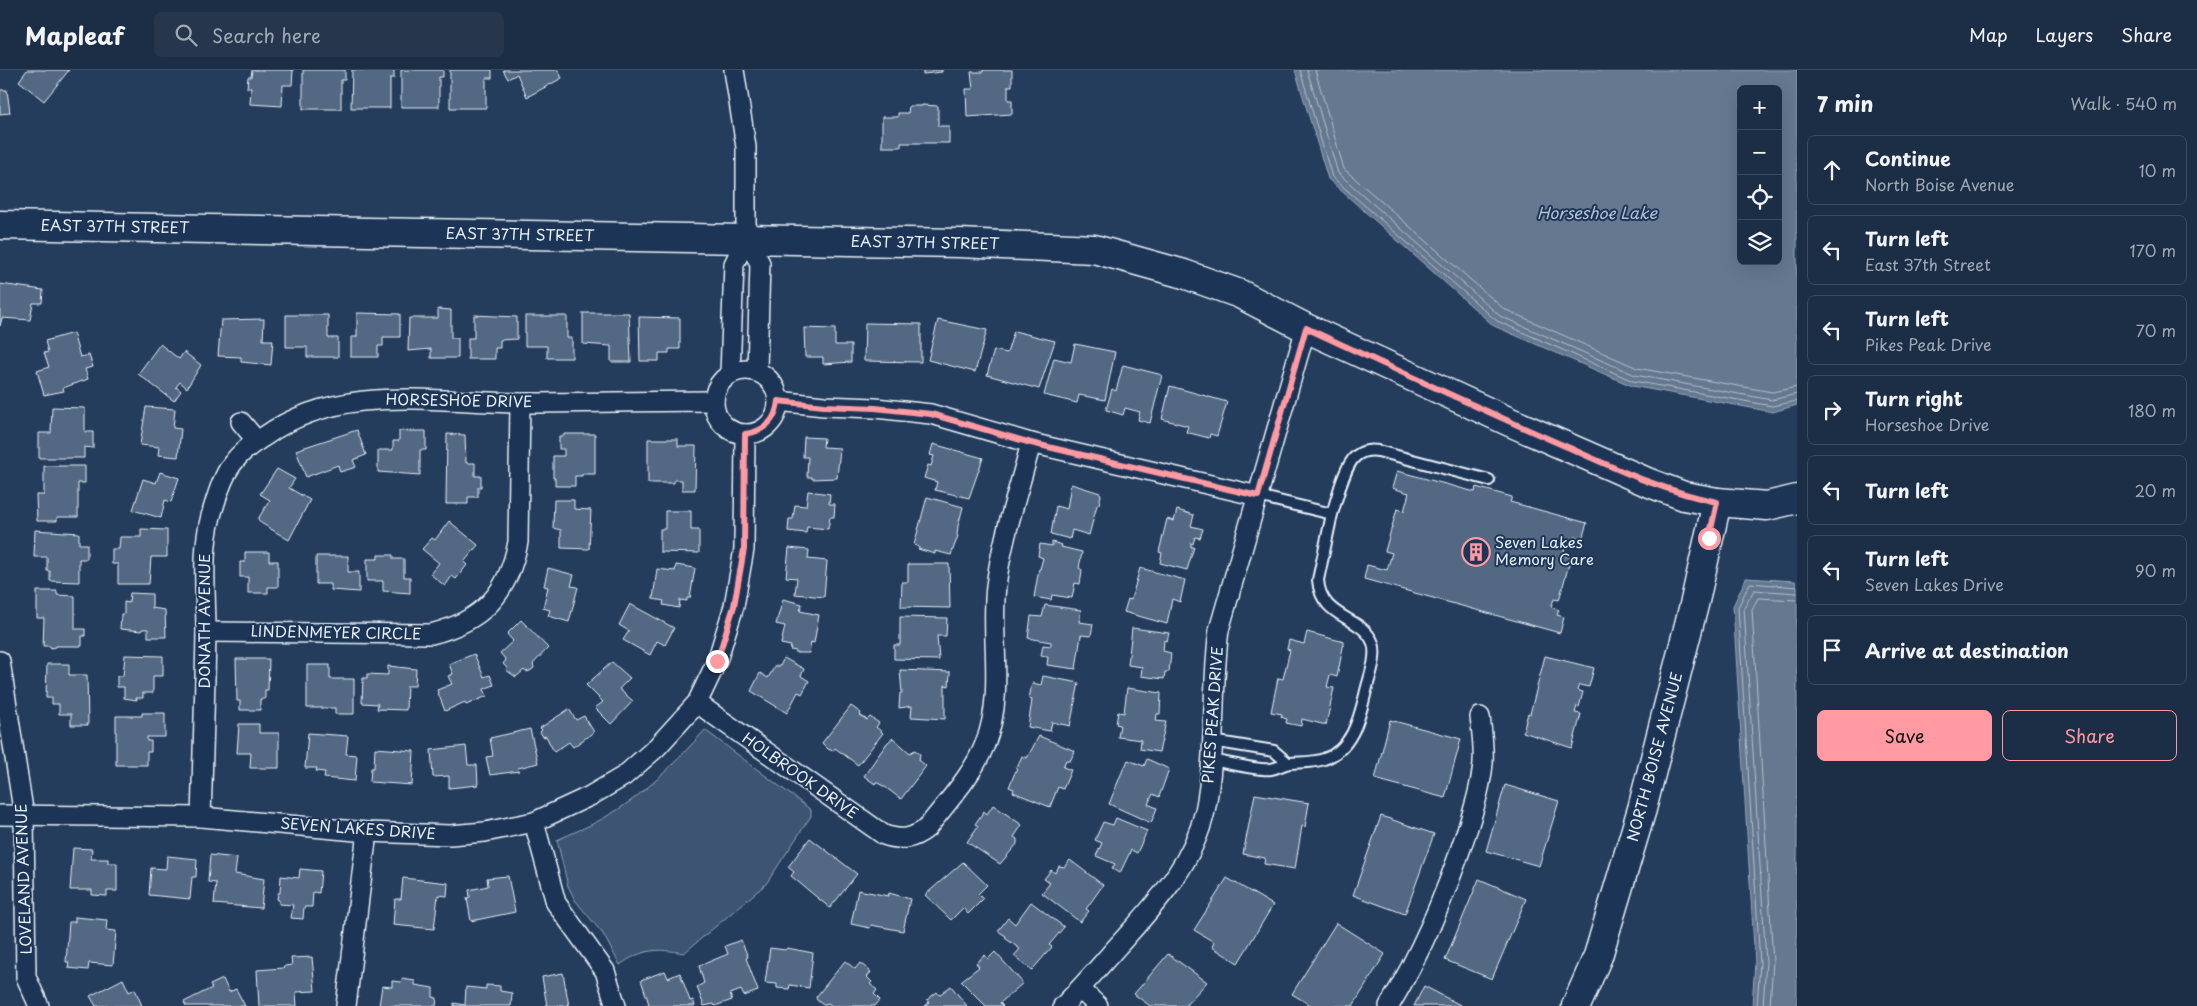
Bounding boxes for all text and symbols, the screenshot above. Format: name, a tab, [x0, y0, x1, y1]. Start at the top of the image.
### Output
search box	[154, 12, 504, 57]
text: Mapleaf	[25, 17, 124, 53]
icon: search	[172, 21, 200, 49]
text: Search here	[212, 21, 321, 49]
text: Map	[1969, 21, 2008, 48]
text: Layers	[2036, 21, 2093, 48]
text: Share	[2121, 21, 2172, 48]
map controls	[1737, 85, 1782, 265]
button: +	[1737, 85, 1782, 130]
text: 7 min	[1817, 87, 1873, 119]
text: Walk · 540 m	[2071, 91, 2177, 115]
button: −	[1737, 130, 1782, 175]
text: Continue	[1865, 144, 1951, 172]
icon: ahead	[1818, 156, 1846, 184]
text: 10 m	[2139, 158, 2176, 182]
text: North Boise Avenue	[1865, 172, 2015, 196]
button: locate	[1737, 175, 1782, 220]
water label: Horseshoe Lake	[1537, 200, 1658, 224]
street label: EAST 37TH STREET	[40, 213, 190, 238]
button: layers	[1737, 220, 1782, 265]
street label: EAST 37TH STREET	[445, 221, 595, 246]
text: Turn left	[1865, 224, 1949, 252]
street label: EAST 37TH STREET	[850, 229, 1000, 254]
icon: left	[1818, 236, 1846, 264]
text: 170 m	[2130, 238, 2176, 262]
text: East 37th Street	[1865, 252, 1991, 276]
text: Turn left	[1865, 304, 1949, 332]
icon: left	[1818, 316, 1846, 344]
text: 70 m	[2136, 318, 2176, 342]
text: Pikes Peak Drive	[1865, 332, 1992, 356]
text: Turn right	[1865, 384, 1963, 412]
street label: HORSESHOE DRIVE	[385, 387, 533, 412]
icon: right	[1818, 396, 1846, 424]
text: 180 m	[2128, 398, 2176, 422]
text: Horseshoe Drive	[1865, 412, 1990, 436]
icon: left	[1818, 476, 1846, 504]
text: Turn left	[1865, 476, 1949, 504]
text: 20 m	[2135, 478, 2176, 502]
route start	[1698, 527, 1721, 550]
place label: Seven Lakes Memory Care	[1495, 530, 1594, 570]
building icon: Seven Lakes Memory Care	[1461, 537, 1491, 567]
text: Turn left	[1865, 544, 1949, 572]
street label: DONATH AVENUE	[192, 553, 215, 689]
icon: left	[1818, 556, 1846, 584]
text: 90 m	[2135, 558, 2176, 582]
text: Seven Lakes Drive	[1865, 572, 2004, 596]
street label: LINDENMEYER CIRCLE	[250, 619, 422, 644]
icon: arrive	[1818, 636, 1846, 664]
text: Arrive at destination	[1865, 636, 2069, 664]
street label: PIKES PEAK DRIVE	[1195, 645, 1228, 784]
route end	[706, 650, 729, 673]
street label: NORTH BOISE AVENUE	[1620, 669, 1687, 844]
button: Save	[1817, 710, 1992, 761]
button: Share	[2002, 710, 2177, 761]
street label: HOLBROOK DRIVE	[738, 726, 864, 823]
street label: LOVELAND AVENUE	[8, 803, 37, 955]
street label: SEVEN LAKES DRIVE	[280, 811, 437, 844]

